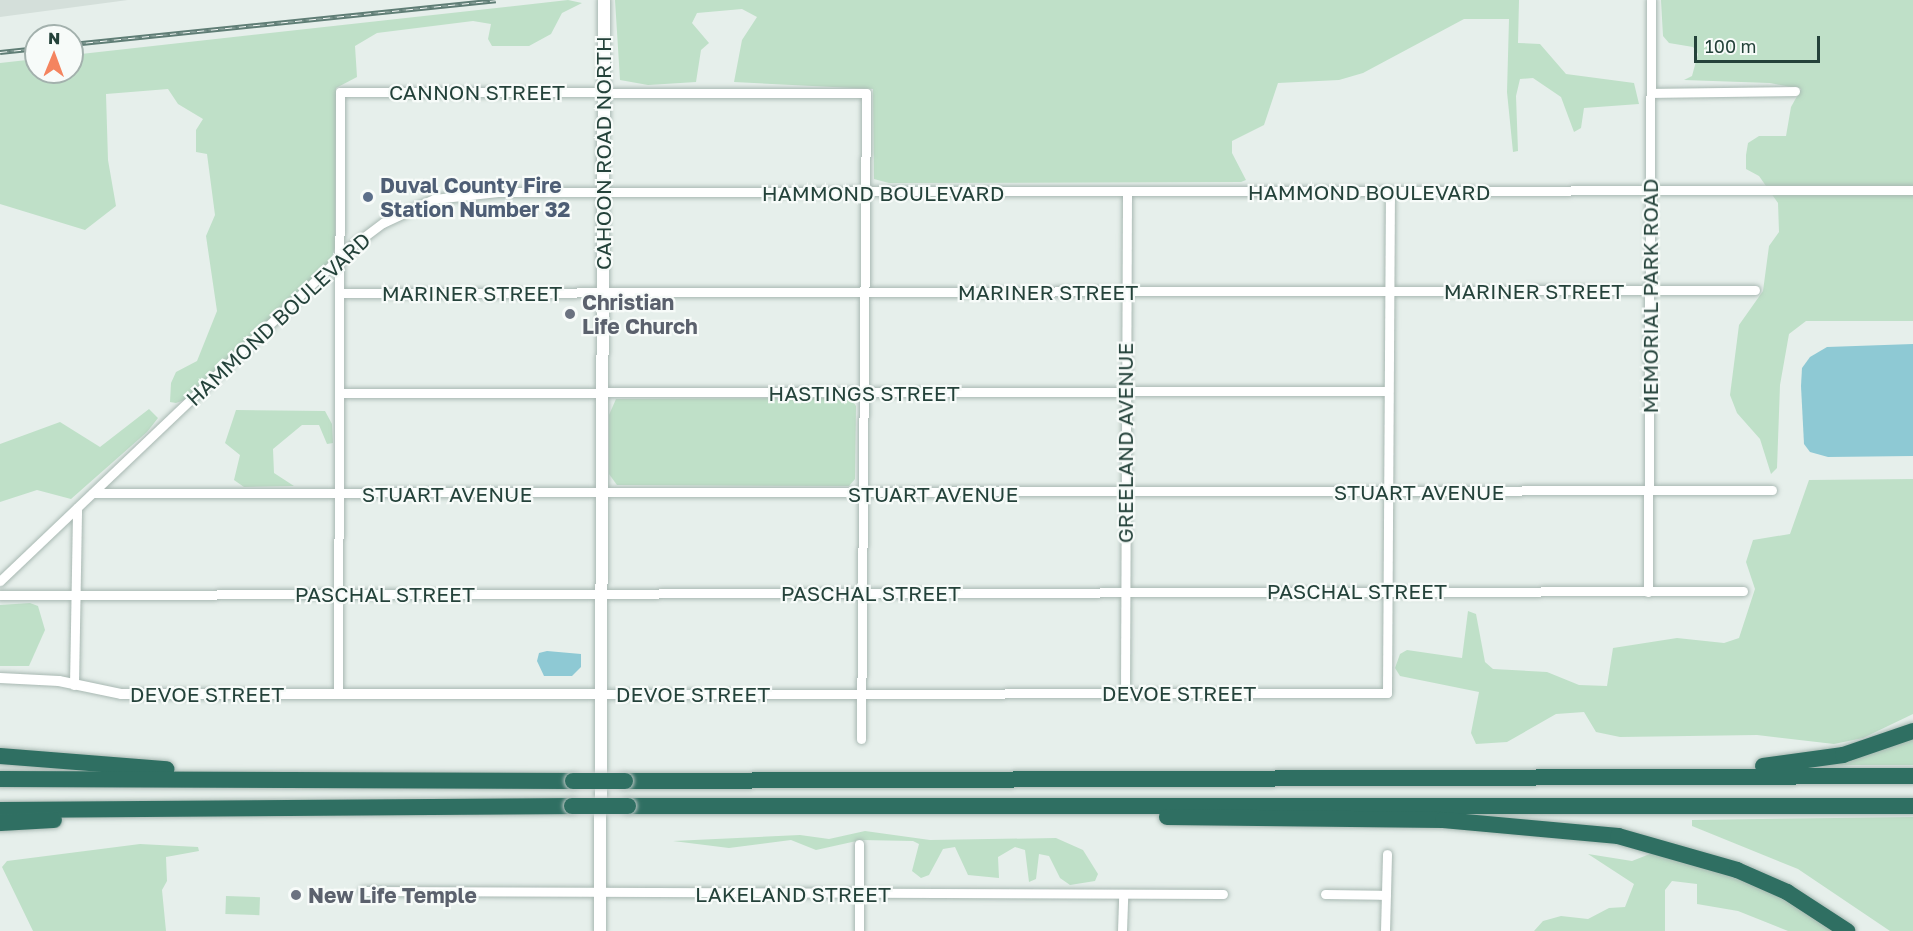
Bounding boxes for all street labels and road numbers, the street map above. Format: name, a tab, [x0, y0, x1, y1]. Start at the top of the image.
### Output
street label: CAHOON ROAD NORTH	[590, 36, 616, 270]
street label: CANNON STREET	[389, 79, 565, 105]
street label: HAMMOND BOULEVARD	[1248, 179, 1490, 205]
street label: MEMORIAL PARK ROAD	[1637, 179, 1663, 413]
street label: HAMMOND BOULEVARD	[762, 180, 1004, 206]
street label: HAMMOND BOULEVARD	[181, 227, 375, 411]
street label: MARINER STREET	[1444, 278, 1624, 304]
street label: MARINER STREET	[958, 279, 1138, 305]
street label: MARINER STREET	[382, 280, 562, 306]
street label: GREELAND AVENUE	[1112, 343, 1138, 543]
street label: HASTINGS STREET	[768, 380, 960, 406]
street label: STUART AVENUE	[1334, 479, 1504, 505]
street label: STUART AVENUE	[362, 481, 532, 507]
street label: STUART AVENUE	[848, 481, 1018, 507]
street label: PASCHAL STREET	[1267, 578, 1447, 604]
street label: PASCHAL STREET	[781, 580, 961, 606]
street label: PASCHAL STREET	[295, 581, 475, 607]
street label: DEVOE STREET	[1102, 680, 1256, 706]
street label: DEVOE STREET	[130, 681, 284, 707]
street label: DEVOE STREET	[616, 681, 770, 707]
street label: LAKELAND STREET	[695, 881, 891, 907]

